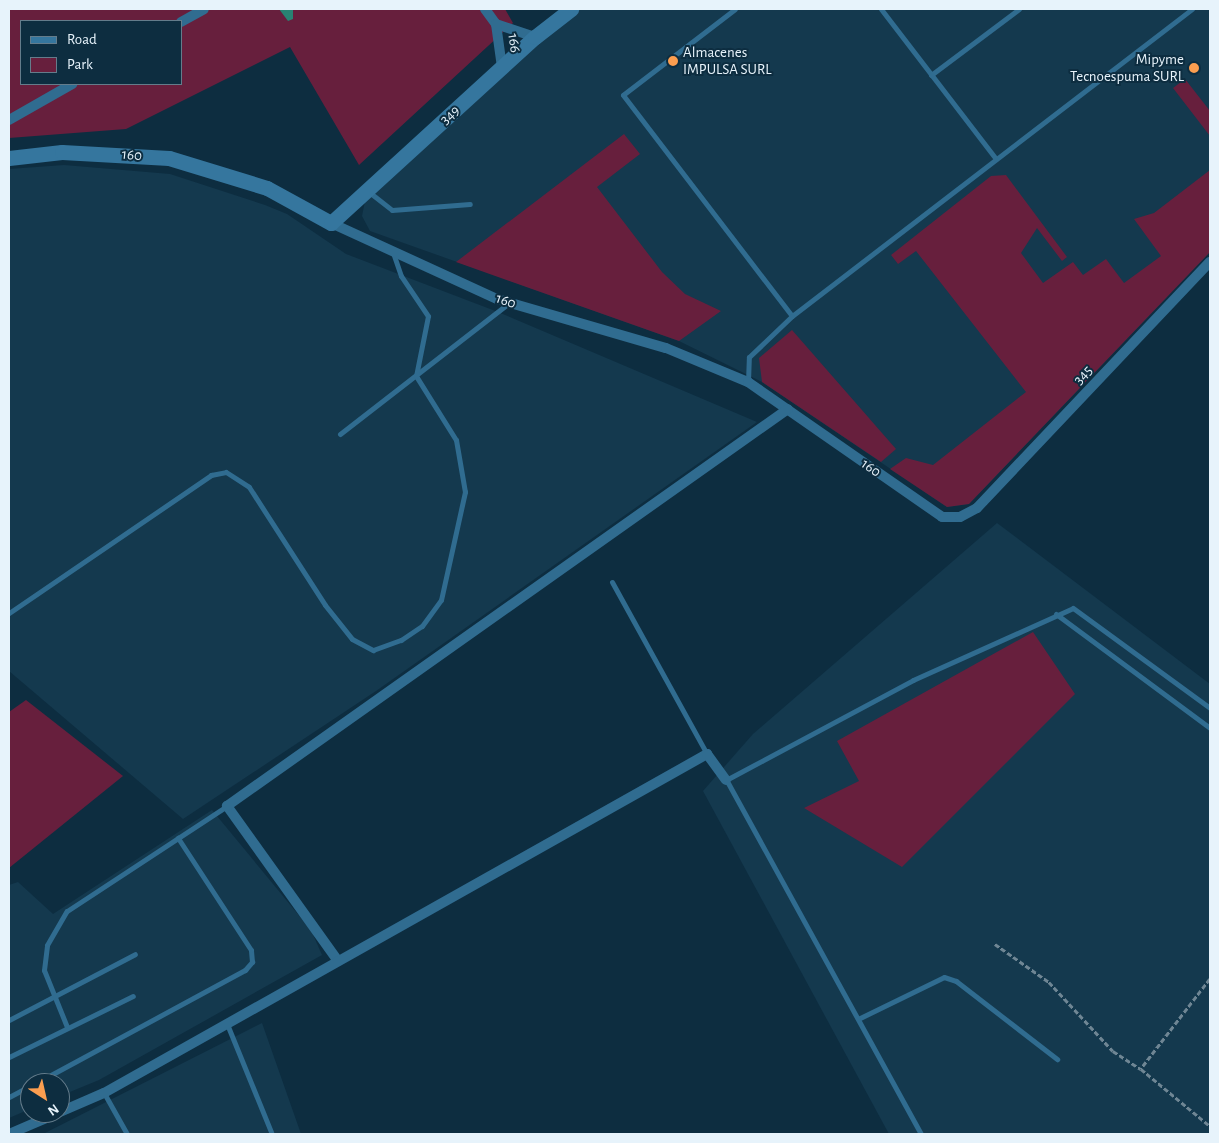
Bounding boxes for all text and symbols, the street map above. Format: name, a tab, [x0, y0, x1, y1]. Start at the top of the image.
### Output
legend	[20, 20, 182, 85]
text: Road	[67, 32, 97, 47]
street label: 166	[504, 32, 524, 54]
place label: Almacenes IMPULSA SURL	[683, 43, 772, 78]
place label: Mipyme Tecnoespuma SURL	[1070, 50, 1184, 85]
marker: Almacenes IMPULSA SURL	[667, 55, 679, 67]
text: Park	[67, 57, 93, 72]
marker: Mipyme Tecnoespuma SURL	[1188, 62, 1200, 74]
street label: 349	[436, 101, 464, 129]
street label: 160	[121, 145, 143, 165]
street label: 160	[494, 289, 518, 313]
street label: 345	[1070, 362, 1096, 388]
street label: 160	[858, 455, 884, 481]
north arrow	[20, 1073, 70, 1123]
text: N	[45, 1101, 61, 1118]

